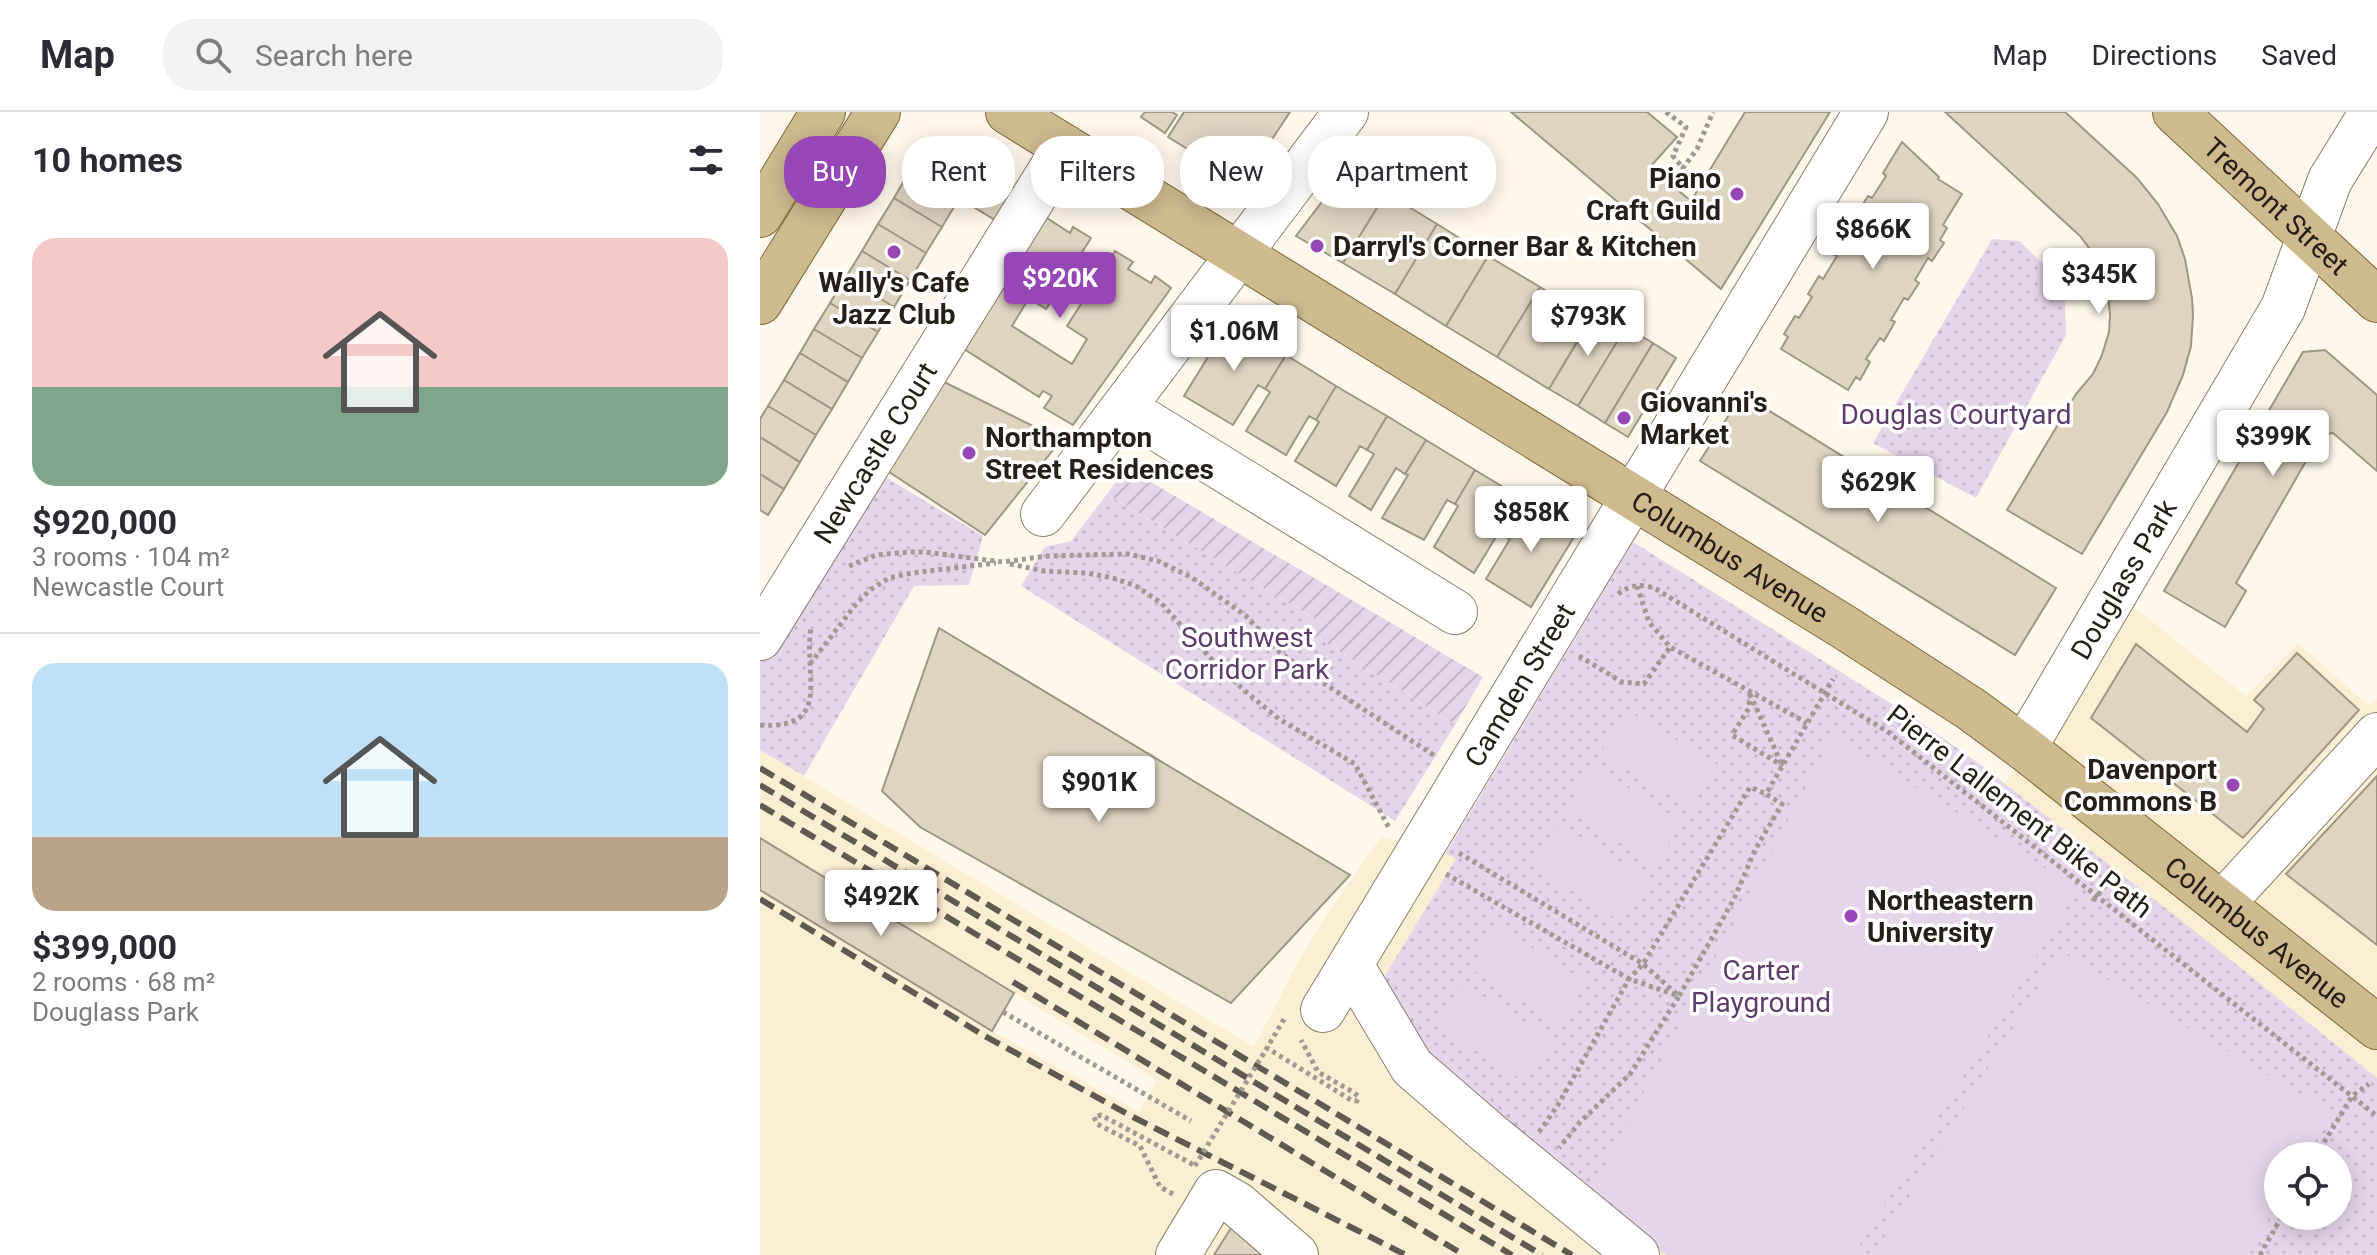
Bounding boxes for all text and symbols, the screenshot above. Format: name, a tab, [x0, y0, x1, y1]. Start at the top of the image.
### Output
search box	[163, 19, 723, 91]
text: Map	[40, 33, 115, 77]
icon: search	[191, 33, 235, 77]
text: Search here	[255, 38, 413, 73]
text: Map	[1992, 39, 2048, 72]
text: Directions	[2092, 39, 2217, 72]
text: Saved	[2261, 39, 2337, 72]
street label: Tremont Street	[2196, 131, 2355, 282]
chip: Buy	[784, 136, 886, 208]
chip: Rent	[902, 136, 1015, 208]
chip: Filters	[1031, 136, 1164, 208]
chip: New	[1180, 136, 1292, 208]
chip: Apartment	[1308, 136, 1496, 208]
icon: filters	[684, 138, 728, 182]
text: 10 homes	[32, 140, 183, 180]
place label: Piano Craft Guild	[1586, 162, 1721, 227]
marker: Piano Craft Guild	[1728, 185, 1746, 203]
pin: $866K	[1817, 203, 1929, 271]
text: $866K	[1835, 214, 1911, 244]
place label: Darryl's Corner Bar & Kitchen	[1333, 230, 1697, 263]
marker: Darryl's Corner Bar & Kitchen	[1308, 237, 1326, 255]
marker: Wally's Cafe Jazz Club	[885, 243, 903, 261]
pin: $345K	[2043, 248, 2155, 316]
pin: $920K	[1004, 252, 1116, 320]
text: $345K	[2061, 259, 2137, 289]
text: $920K	[1022, 263, 1098, 293]
place label: Wally's Cafe Jazz Club	[819, 266, 969, 331]
icon: home	[308, 290, 452, 434]
pin: $793K	[1532, 290, 1644, 358]
text: $793K	[1550, 301, 1626, 331]
pin: $1.06M	[1169, 305, 1299, 373]
text: $1.06M	[1189, 316, 1279, 346]
street label: Newcastle Court	[807, 356, 944, 550]
place label: Giovanni's Market	[1640, 386, 1768, 451]
park label: Douglas Courtyard	[1840, 398, 2072, 431]
marker: Giovanni's Market	[1615, 409, 1633, 427]
pin: $399K	[2217, 410, 2329, 478]
place label: Northampton Street Residences	[985, 421, 1214, 486]
text: $399K	[2235, 421, 2311, 451]
marker: Northampton Street Residences	[960, 444, 978, 462]
pin: $629K	[1822, 456, 1934, 524]
text: $629K	[1840, 467, 1916, 497]
street label: Columbus Avenue	[1625, 484, 1834, 630]
pin: $858K	[1475, 486, 1587, 554]
street label: Douglass Park	[2064, 493, 2184, 665]
text: $858K	[1493, 497, 1569, 527]
text: $920,000	[32, 502, 177, 542]
text: 3 rooms · 104 m²	[32, 542, 230, 572]
text: Newcastle Court	[32, 572, 224, 602]
street label: Camden Street	[1458, 597, 1582, 773]
park label: Southwest Corridor Park	[1165, 621, 1330, 686]
street label: Pierre Lallement Bike Path	[1881, 698, 2159, 925]
icon: home	[308, 715, 452, 859]
place label: Davenport Commons B	[2064, 753, 2217, 818]
pin: $901K	[1043, 756, 1155, 824]
text: $901K	[1061, 767, 1137, 797]
marker: Davenport Commons B	[2224, 776, 2242, 794]
street label: Columbus Avenue	[2158, 850, 2355, 1015]
pin: $492K	[825, 870, 937, 938]
text: $492K	[843, 881, 919, 911]
place label: Northeastern University	[1867, 884, 2034, 949]
marker: Northeastern University	[1842, 907, 1860, 925]
text: $399,000	[32, 927, 177, 967]
park label: Carter Playground	[1691, 954, 1831, 1019]
text: 2 rooms · 68 m²	[32, 967, 215, 997]
text: Douglass Park	[32, 997, 199, 1027]
map controls	[2264, 1142, 2352, 1230]
button: locate	[2264, 1142, 2352, 1230]

